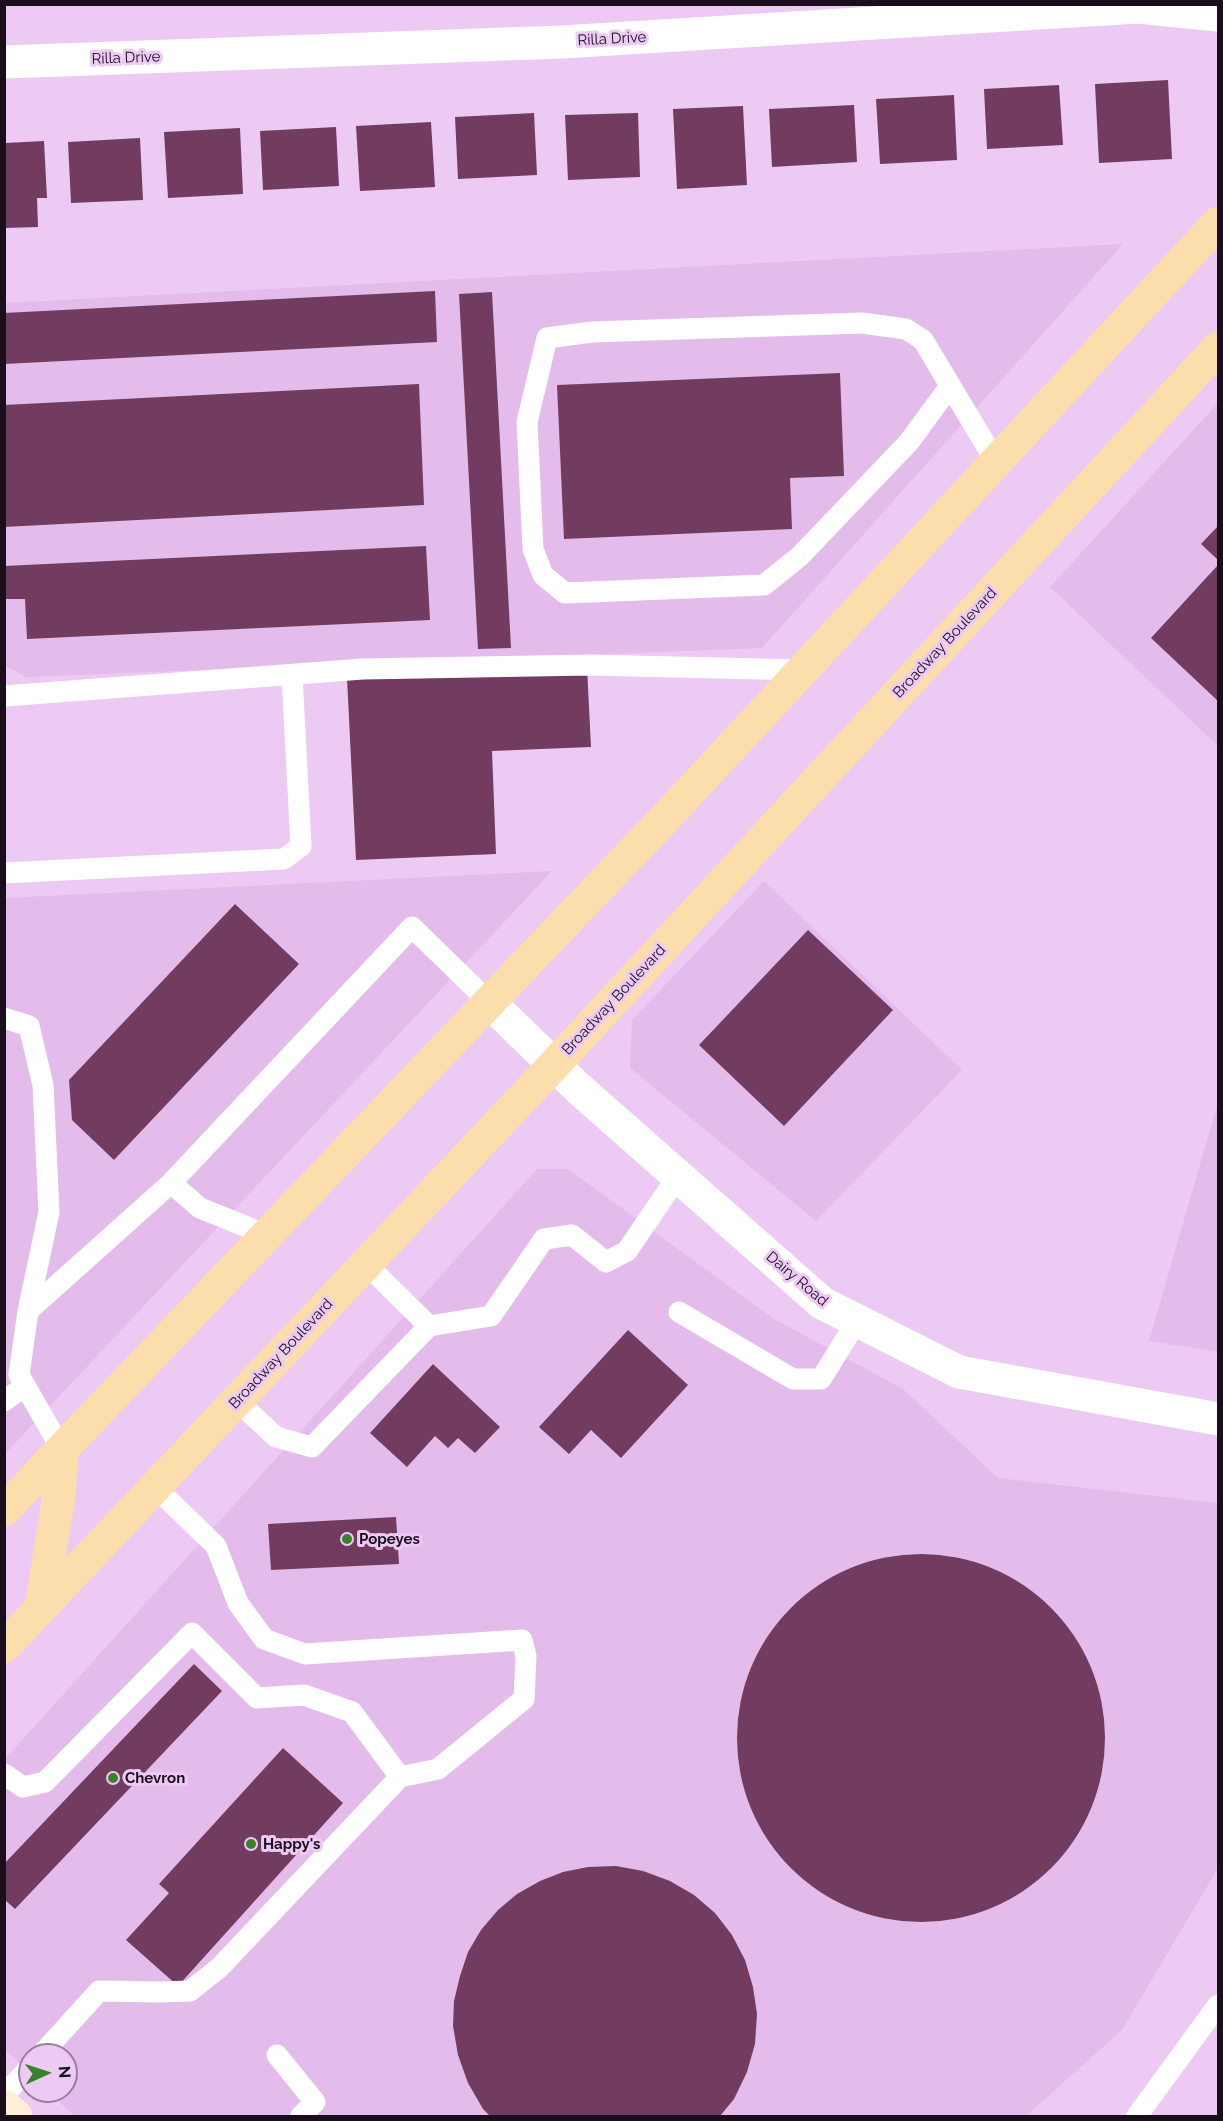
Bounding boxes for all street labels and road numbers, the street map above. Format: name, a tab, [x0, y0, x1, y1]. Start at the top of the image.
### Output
street label: Rilla Drive	[577, 28, 647, 50]
street label: Rilla Drive	[91, 48, 161, 68]
street label: Broadway Boulevard	[889, 584, 1001, 702]
street label: Broadway Boulevard	[558, 941, 670, 1059]
street label: Dairy Road	[762, 1248, 832, 1310]
street label: Broadway Boulevard	[225, 1295, 337, 1413]

